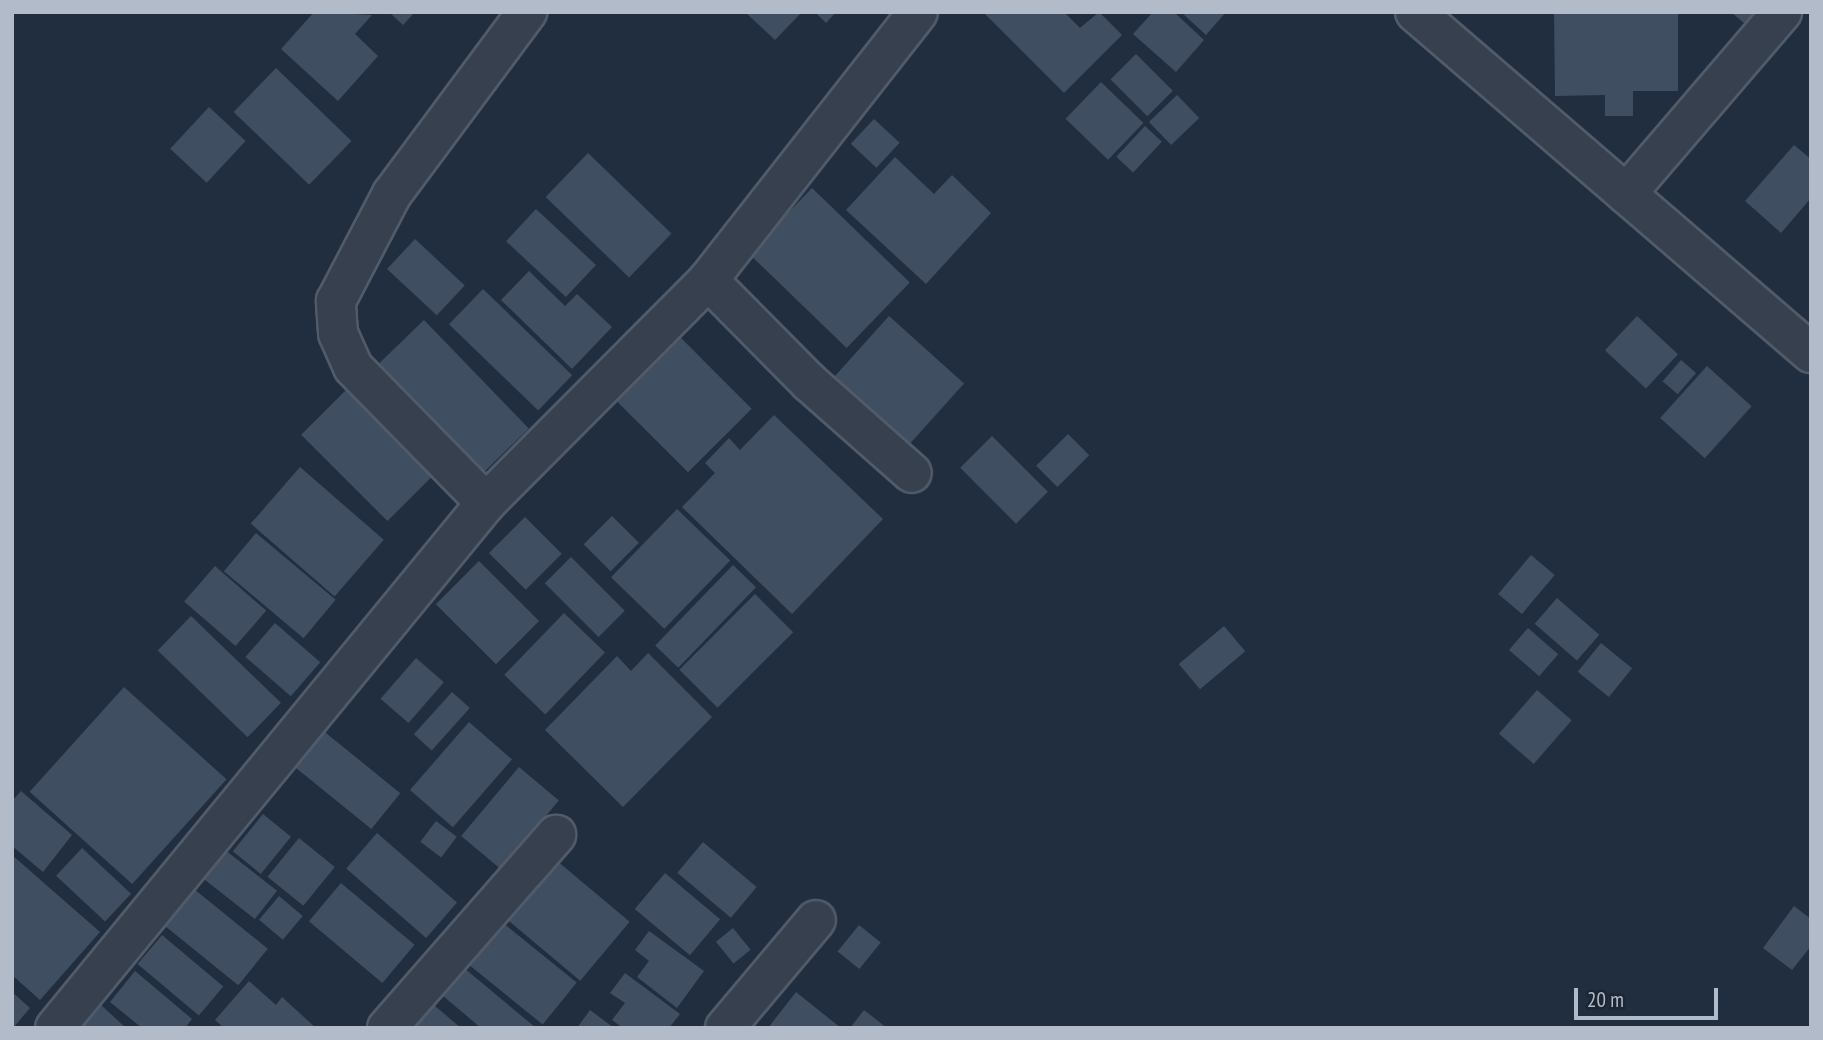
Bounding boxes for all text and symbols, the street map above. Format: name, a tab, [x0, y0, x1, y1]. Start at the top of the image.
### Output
scale bar	[1578, 974, 1722, 1018]
text: 20 m	[1587, 986, 1624, 1013]

